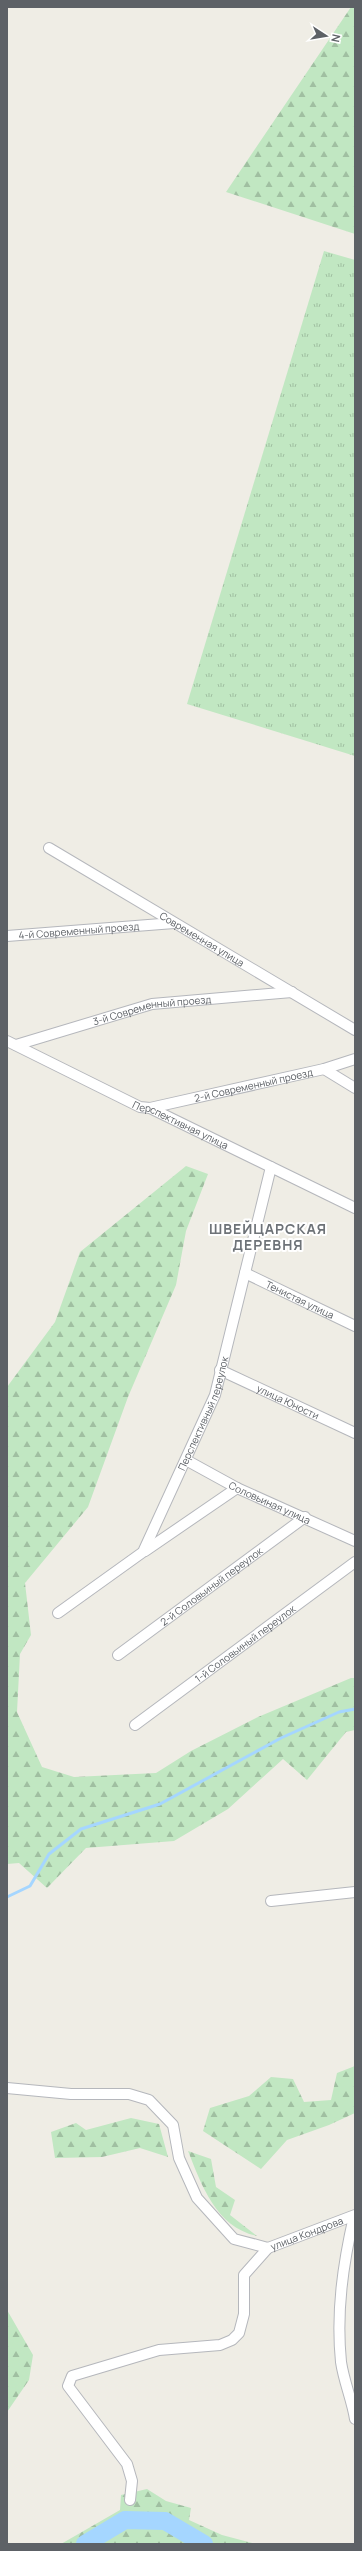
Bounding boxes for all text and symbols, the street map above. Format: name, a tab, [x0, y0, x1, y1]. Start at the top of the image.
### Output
north arrow	[306, 16, 346, 56]
text: N	[328, 33, 344, 44]
street label: Современная улица	[157, 908, 247, 970]
street label: 4-й Современный проезд	[18, 919, 140, 942]
street label: 3-й Современный проезд	[91, 992, 212, 1028]
street label: 2-й Современный проезд	[193, 1065, 314, 1105]
street label: Перспективная улица	[130, 1097, 231, 1152]
district label: ШВЕЙЦАРСКАЯ ДЕРЕВНЯ	[209, 1219, 327, 1254]
street label: Тенистая улица	[263, 1277, 337, 1322]
street label: Перспективный переулок	[174, 1354, 232, 1473]
street label: улица Юности	[254, 1381, 322, 1422]
street label: Соловьиная улица	[226, 1478, 313, 1527]
street label: 2-й Соловьиный переулок	[157, 1543, 266, 1629]
street label: 1-й Соловьиный переулок	[192, 1601, 299, 1685]
street label: улица Кондрова	[268, 2213, 345, 2253]

